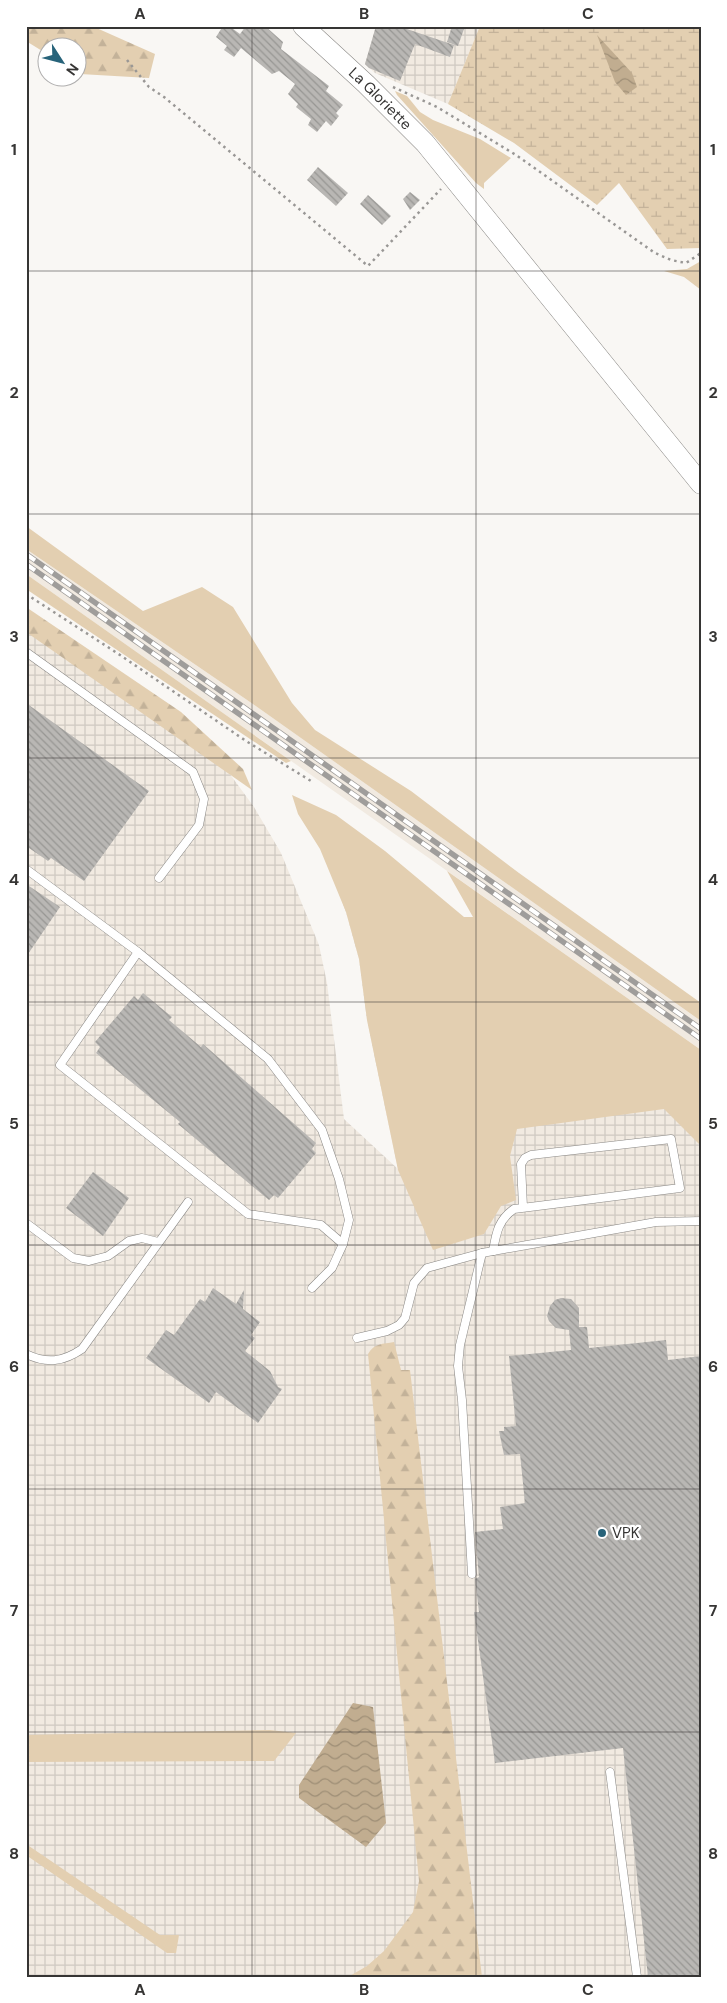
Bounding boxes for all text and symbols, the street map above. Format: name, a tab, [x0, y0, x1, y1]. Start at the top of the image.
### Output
text: A	[134, 3, 146, 24]
text: B	[359, 3, 369, 24]
text: C	[582, 3, 594, 24]
north arrow	[38, 38, 88, 88]
text: N	[62, 60, 83, 79]
street label: La Gloriette	[344, 63, 416, 134]
text: 1	[11, 139, 17, 160]
text: 1	[710, 139, 716, 160]
text: 2	[9, 382, 19, 403]
text: 2	[708, 382, 718, 403]
text: 3	[9, 626, 19, 647]
text: 3	[708, 626, 718, 647]
text: 4	[9, 869, 19, 890]
text: 4	[708, 869, 718, 890]
text: 5	[9, 1113, 19, 1134]
text: 5	[708, 1113, 718, 1134]
text: 6	[9, 1356, 19, 1377]
text: 6	[708, 1356, 718, 1377]
place label: VPK	[612, 1523, 640, 1543]
marker: VPK	[596, 1527, 608, 1539]
text: 7	[10, 1600, 19, 1621]
text: 7	[709, 1600, 718, 1621]
text: 8	[9, 1843, 19, 1864]
text: 8	[708, 1843, 718, 1864]
text: A	[134, 1979, 146, 2000]
text: B	[359, 1979, 369, 2000]
text: C	[582, 1979, 594, 2000]

